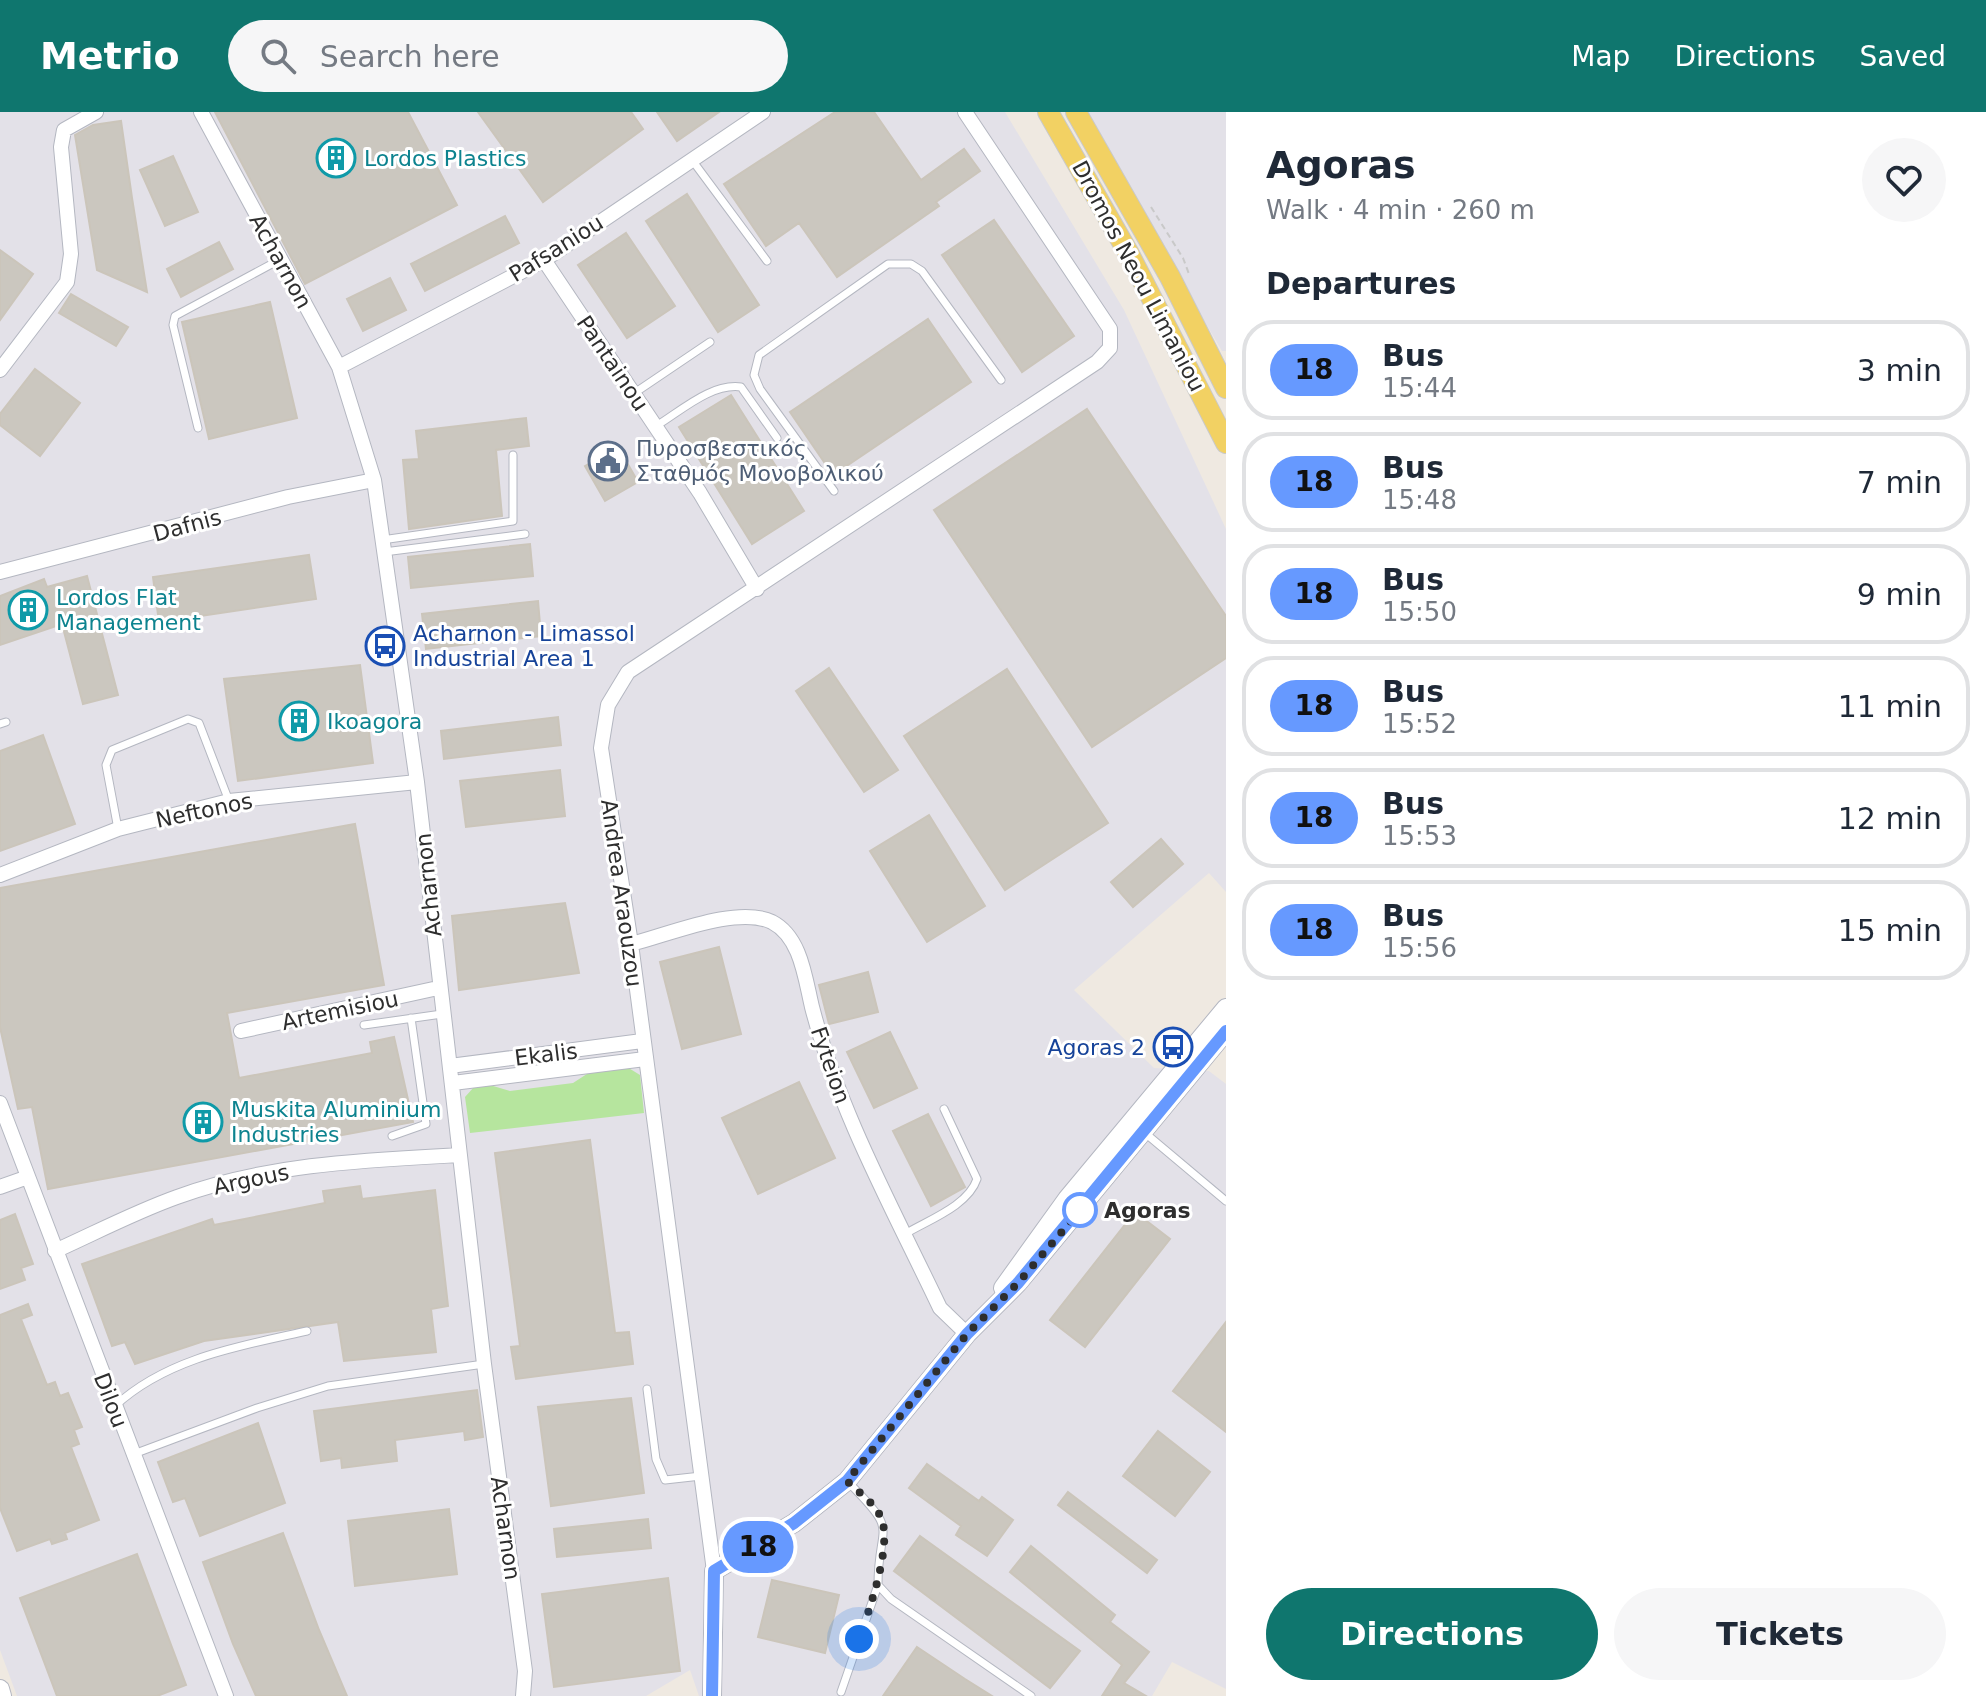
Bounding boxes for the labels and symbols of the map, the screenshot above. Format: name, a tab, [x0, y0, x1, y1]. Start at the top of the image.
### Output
building icon: Lordos Plastics	[315, 137, 357, 179]
place label: Lordos Plastics	[364, 146, 527, 171]
street label: Dromos Neou Limaniou	[1067, 157, 1210, 396]
street label: Acharnon	[244, 210, 317, 313]
street label: Pafsaniou	[505, 210, 608, 287]
street label: Pantainou	[572, 311, 654, 416]
place label: Πυροσβεστικός Σταθμός Μονοβολικού	[636, 436, 884, 486]
public building icon: Πυροσβεστικός Σταθμός Μονοβολικού	[587, 440, 629, 482]
street label: Dafnis	[150, 504, 224, 547]
place label: Lordos Flat Management	[56, 585, 201, 635]
building icon: Lordos Flat Management	[7, 589, 49, 631]
place label: Acharnon - Limassol Industrial Area 1	[413, 621, 635, 671]
bus stop icon: Acharnon - Limassol Industrial Area 1	[364, 625, 406, 667]
building icon: Ikoagora	[278, 700, 320, 742]
place label: Ikoagora	[327, 709, 422, 734]
street label: Neftonos	[153, 788, 255, 833]
street label: Andrea Araouzou	[596, 798, 647, 989]
street label: Acharnon	[411, 832, 446, 938]
street label: Artemisiou	[279, 986, 401, 1035]
street label: Fyteion	[806, 1024, 855, 1107]
bus stop icon: Agoras 2	[1152, 1026, 1194, 1068]
place label: Agoras 2	[1048, 1035, 1145, 1060]
street label: Ekalis	[513, 1038, 579, 1071]
place label: Muskita Aluminium Industries	[231, 1097, 441, 1147]
building icon: Muskita Aluminium Industries	[182, 1101, 224, 1143]
street label: Argous	[211, 1159, 291, 1200]
marker: Agoras	[1063, 1193, 1097, 1227]
place label: Agoras	[1104, 1198, 1191, 1223]
street label: Dilou	[89, 1369, 132, 1431]
street label: Acharnon	[486, 1475, 525, 1581]
line badge: 18	[722, 1521, 794, 1573]
your location	[839, 1619, 879, 1659]

